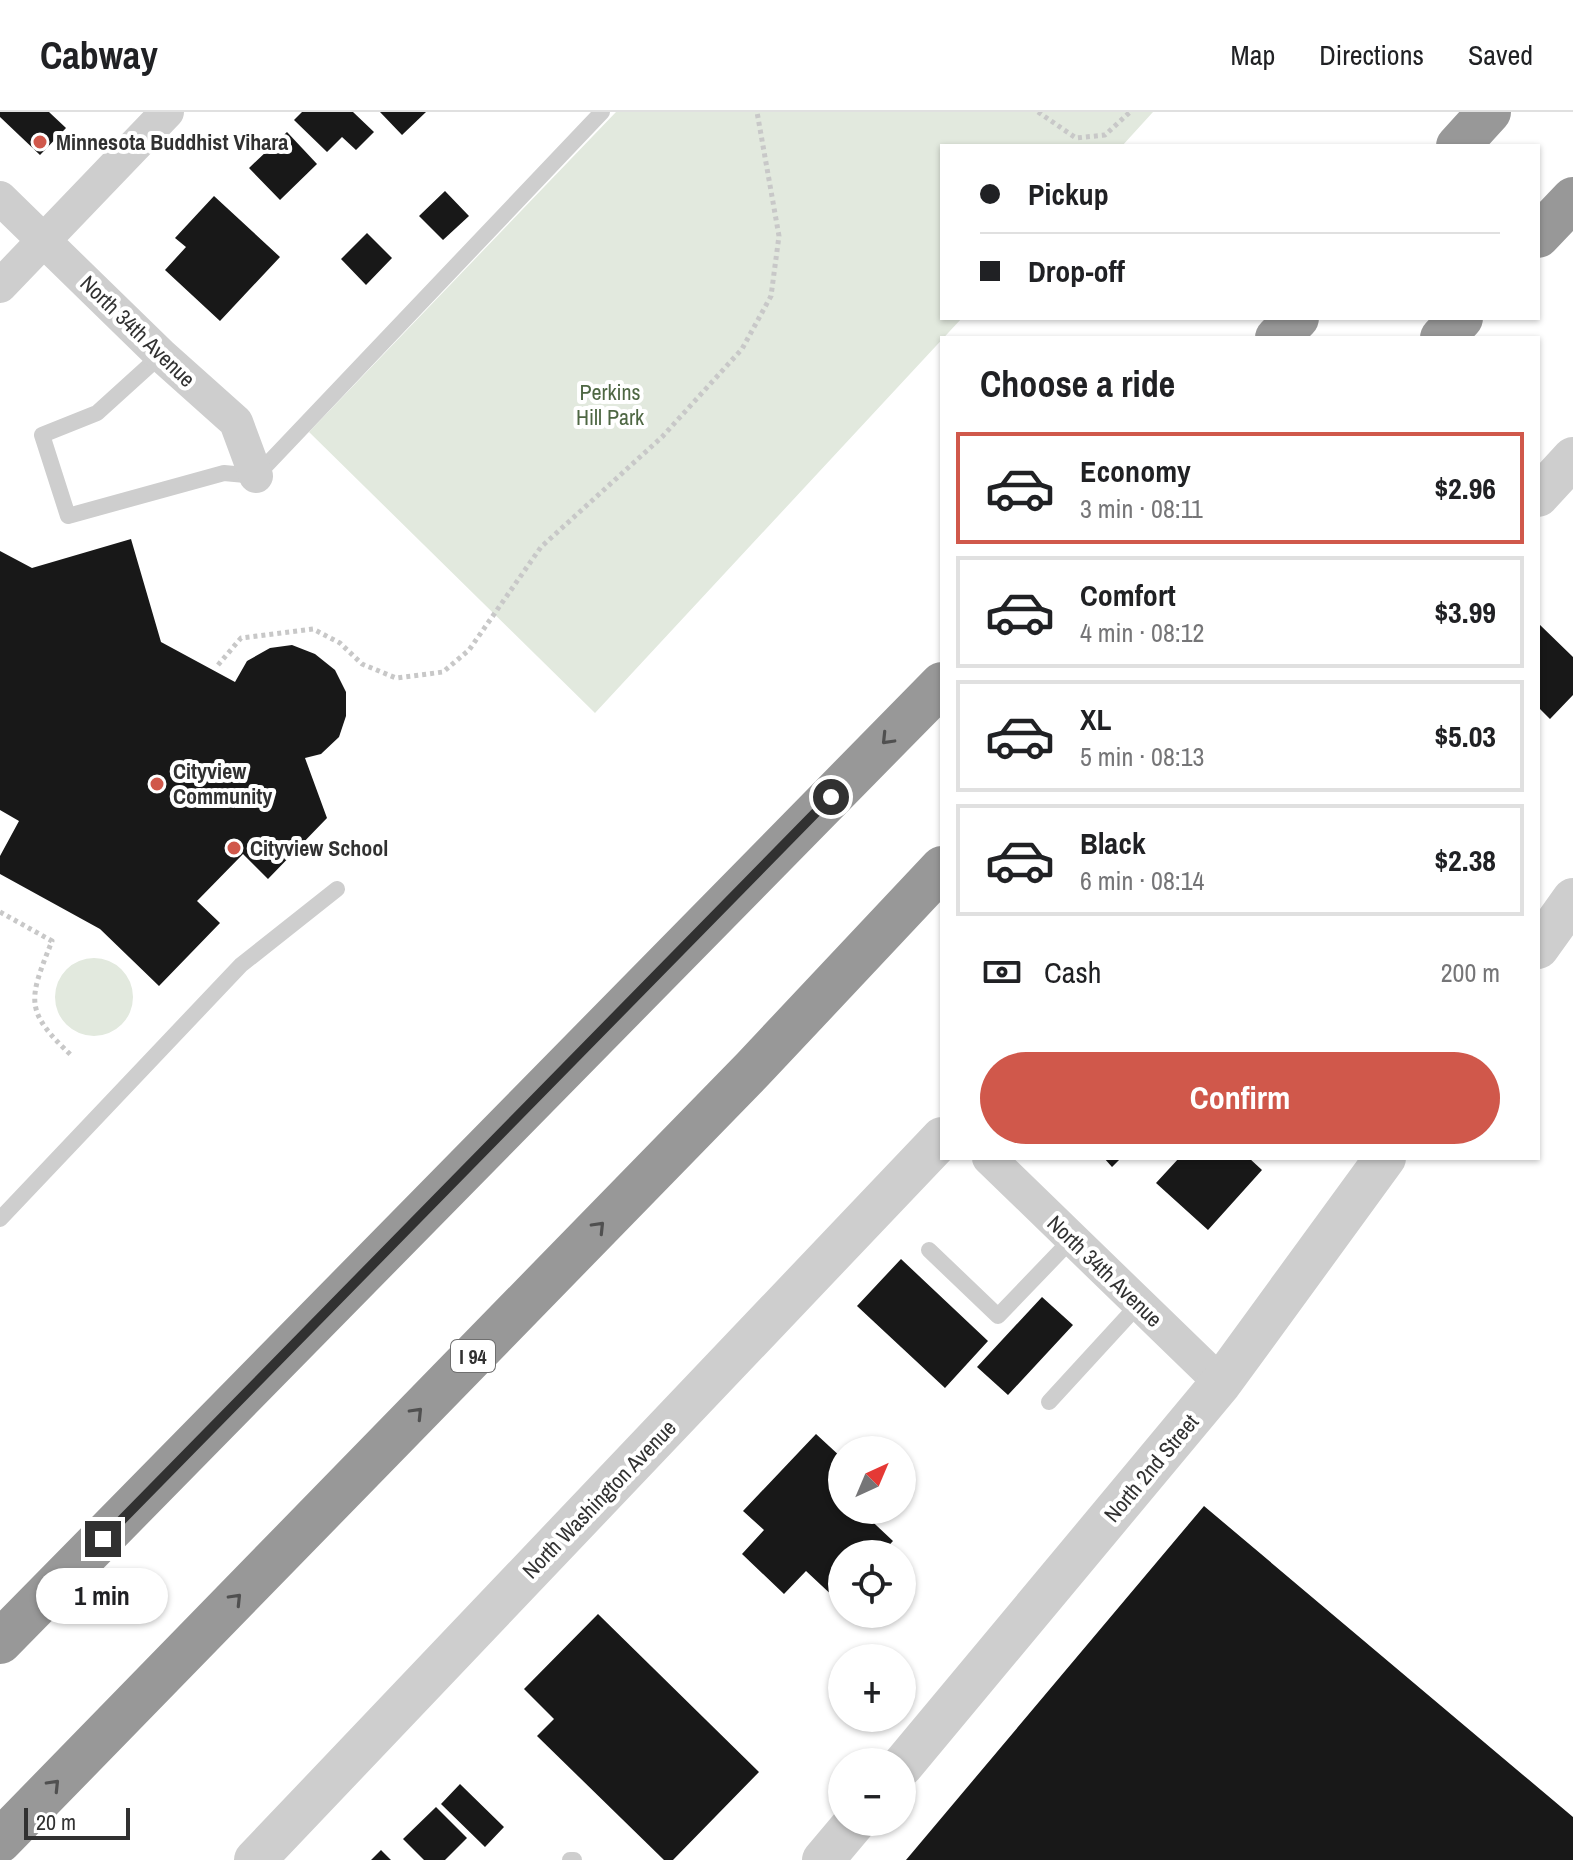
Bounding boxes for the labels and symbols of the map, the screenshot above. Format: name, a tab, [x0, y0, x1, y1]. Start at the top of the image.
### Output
place label: Minnesota Buddhist Vihara	[56, 127, 288, 157]
marker: Minnesota Buddhist Vihara	[31, 133, 49, 151]
street label: North 34th Avenue	[74, 268, 202, 394]
park label: Perkins Hill Park	[576, 377, 645, 432]
one-way arrow	[882, 730, 897, 744]
place label: Cityview Community	[173, 756, 272, 811]
marker: Cityview Community	[148, 775, 166, 793]
route start	[813, 779, 849, 815]
place label: Cityview School	[250, 833, 388, 863]
marker: Cityview School	[225, 839, 243, 857]
street label: North 34th Avenue	[1041, 1208, 1169, 1334]
one-way arrow	[590, 1222, 604, 1236]
road number: I 94	[451, 1340, 495, 1372]
one-way arrow	[408, 1408, 423, 1422]
street label: North 2nd Street	[1097, 1408, 1205, 1528]
street label: North Washington Avenue	[515, 1413, 683, 1585]
north arrow	[828, 1436, 916, 1524]
route end	[85, 1521, 121, 1557]
callout: 1 min	[37, 1567, 169, 1623]
one-way arrow	[227, 1594, 241, 1608]
one-way arrow	[45, 1780, 60, 1794]
scale bar	[24, 1804, 130, 1840]

